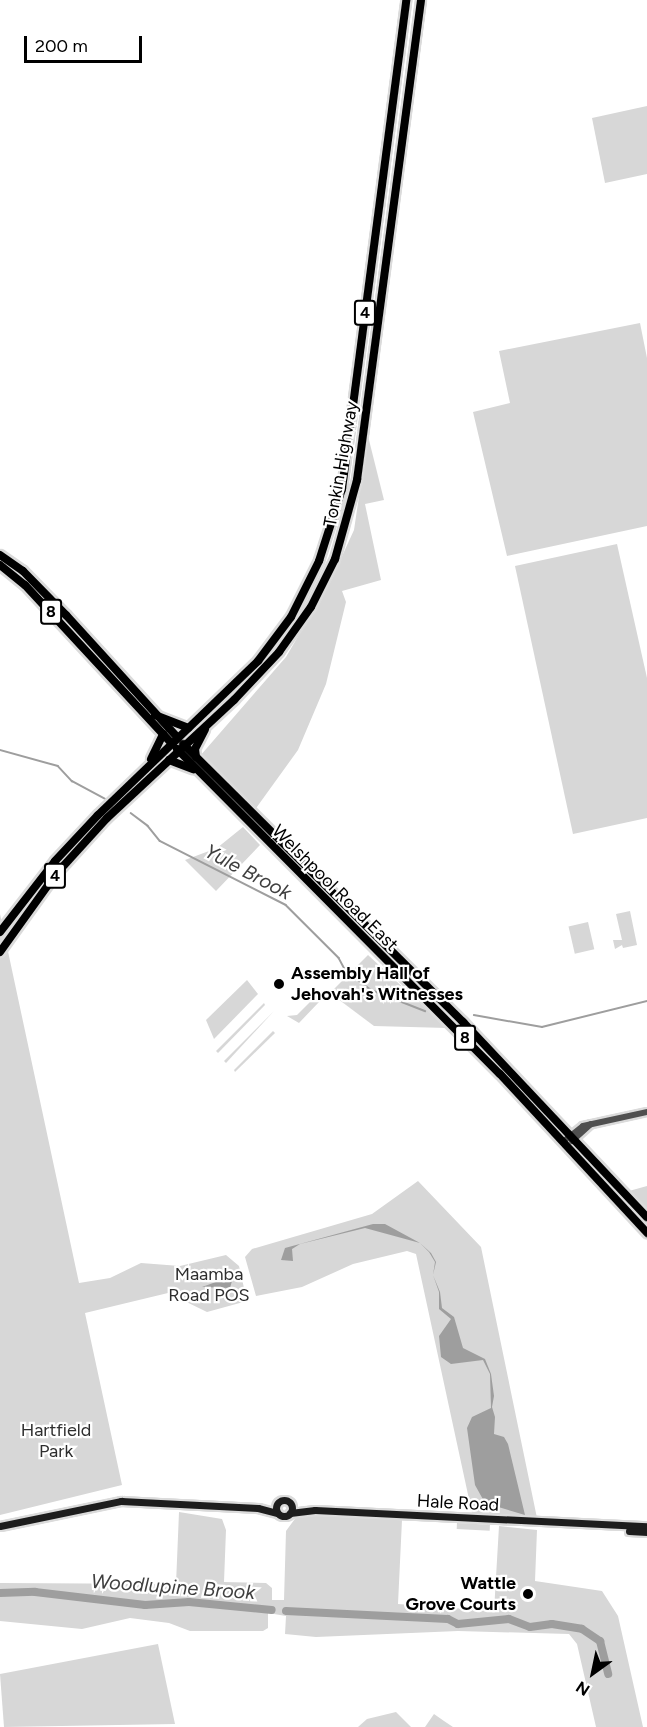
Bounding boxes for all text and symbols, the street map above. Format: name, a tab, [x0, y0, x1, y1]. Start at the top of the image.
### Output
scale bar	[27, 24, 146, 62]
text: 200 m	[35, 35, 88, 57]
road number: 4	[353, 300, 377, 326]
street label: Tonkin Highway	[319, 399, 363, 529]
road number: 8	[39, 599, 63, 625]
street label: Welshpool Road East	[267, 820, 403, 956]
water label: Yule Brook	[200, 839, 296, 905]
road number: 4	[43, 863, 67, 889]
place label: Assembly Hall of Jehovah's Witnesses	[291, 963, 463, 1006]
marker: Assembly Hall of Jehovah's Witnesses	[272, 977, 286, 991]
road number: 8	[453, 1025, 477, 1051]
park label: Maamba Road POS	[168, 1264, 250, 1306]
park label: Hartfield Park	[21, 1420, 91, 1462]
street label: Hale Road	[416, 1490, 500, 1516]
water label: Woodlupine Brook	[90, 1569, 256, 1605]
place label: Wattle Grove Courts	[406, 1573, 516, 1616]
marker: Wattle Grove Courts	[521, 1587, 535, 1601]
north arrow	[563, 1643, 623, 1703]
text: N	[573, 1677, 593, 1700]

